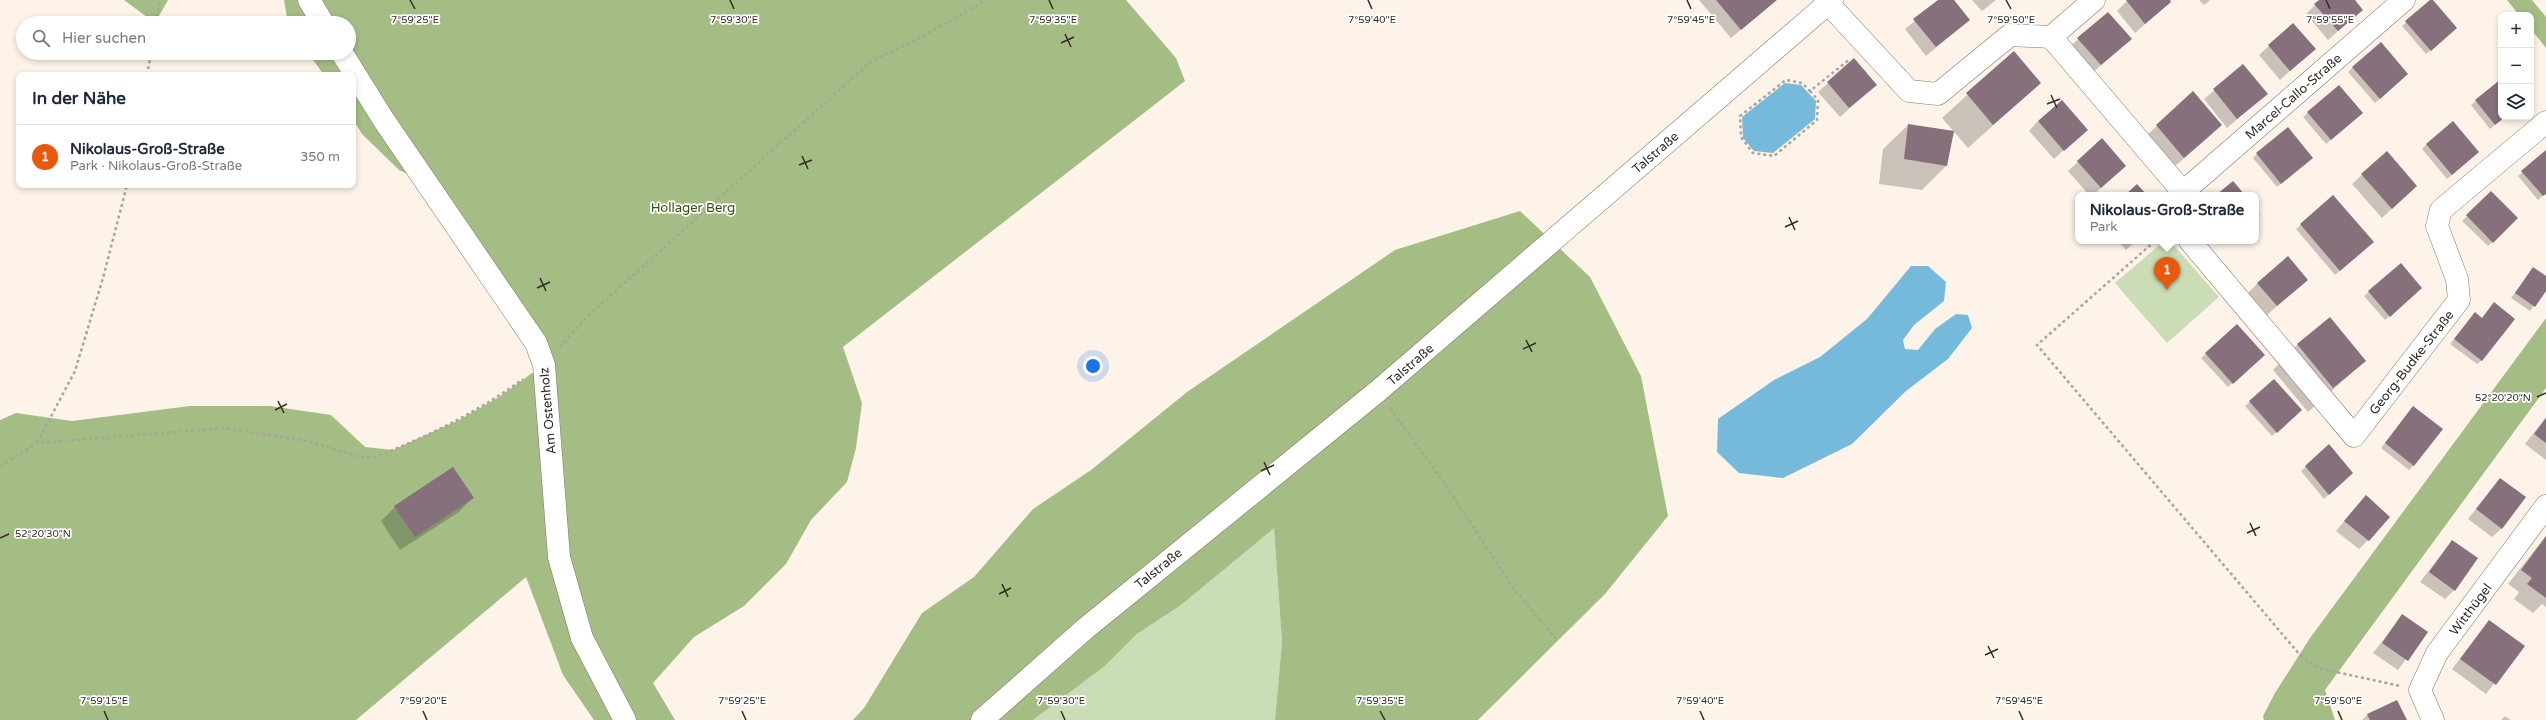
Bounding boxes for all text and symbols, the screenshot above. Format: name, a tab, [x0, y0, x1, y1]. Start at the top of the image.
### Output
map controls	[2498, 12, 2534, 120]
button: +	[2498, 12, 2534, 48]
text: 7°59'25"E	[391, 14, 439, 26]
text: 7°59'30"E	[710, 14, 758, 26]
text: 7°59'35"E	[1029, 14, 1077, 26]
text: 7°59'40"E	[1348, 14, 1396, 26]
text: 7°59'45"E	[1667, 14, 1715, 26]
text: 7°59'50"E	[1987, 14, 2035, 26]
text: 7°59'55"E	[2306, 14, 2354, 26]
search box	[16, 16, 356, 60]
icon: search	[30, 27, 52, 49]
text: Hier suchen	[62, 29, 146, 47]
button: −	[2498, 48, 2534, 84]
street label: Marcel-Callo-Straße	[2242, 50, 2345, 143]
button: layers	[2498, 84, 2534, 120]
text: In der Nähe	[32, 88, 126, 109]
street label: Talstraße	[1629, 128, 1682, 177]
text: Nikolaus-Groß-Straße	[70, 140, 225, 158]
text: 1	[41, 149, 49, 165]
text: 350 m	[300, 149, 340, 165]
text: Park · Nikolaus-Groß-Straße	[70, 158, 242, 174]
popup	[2075, 192, 2259, 244]
park label: Hollager Berg	[651, 200, 735, 216]
text: Nikolaus-Groß-Straße	[2090, 201, 2244, 219]
text: Park	[2090, 219, 2117, 235]
pin: 1	[2154, 257, 2180, 290]
street label: Georg-Budke-Straße	[2366, 307, 2458, 418]
street label: Talstraße	[1384, 340, 1437, 389]
your location	[1083, 356, 1103, 376]
street label: Am Ostenholz	[536, 367, 560, 455]
text: 52°20'20"N	[2475, 392, 2531, 404]
text: 52°20'30"N	[15, 528, 71, 540]
street label: Talstraße	[1132, 545, 1185, 593]
street label: Witthügel	[2446, 581, 2495, 639]
text: 7°59'15"E	[80, 695, 128, 707]
text: 7°59'20"E	[399, 695, 447, 707]
text: 7°59'25"E	[718, 695, 766, 707]
text: 7°59'30"E	[1037, 695, 1085, 707]
text: 7°59'35"E	[1356, 695, 1404, 707]
text: 7°59'40"E	[1676, 695, 1724, 707]
text: 7°59'45"E	[1995, 695, 2043, 707]
text: 7°59'50"E	[2314, 695, 2362, 707]

